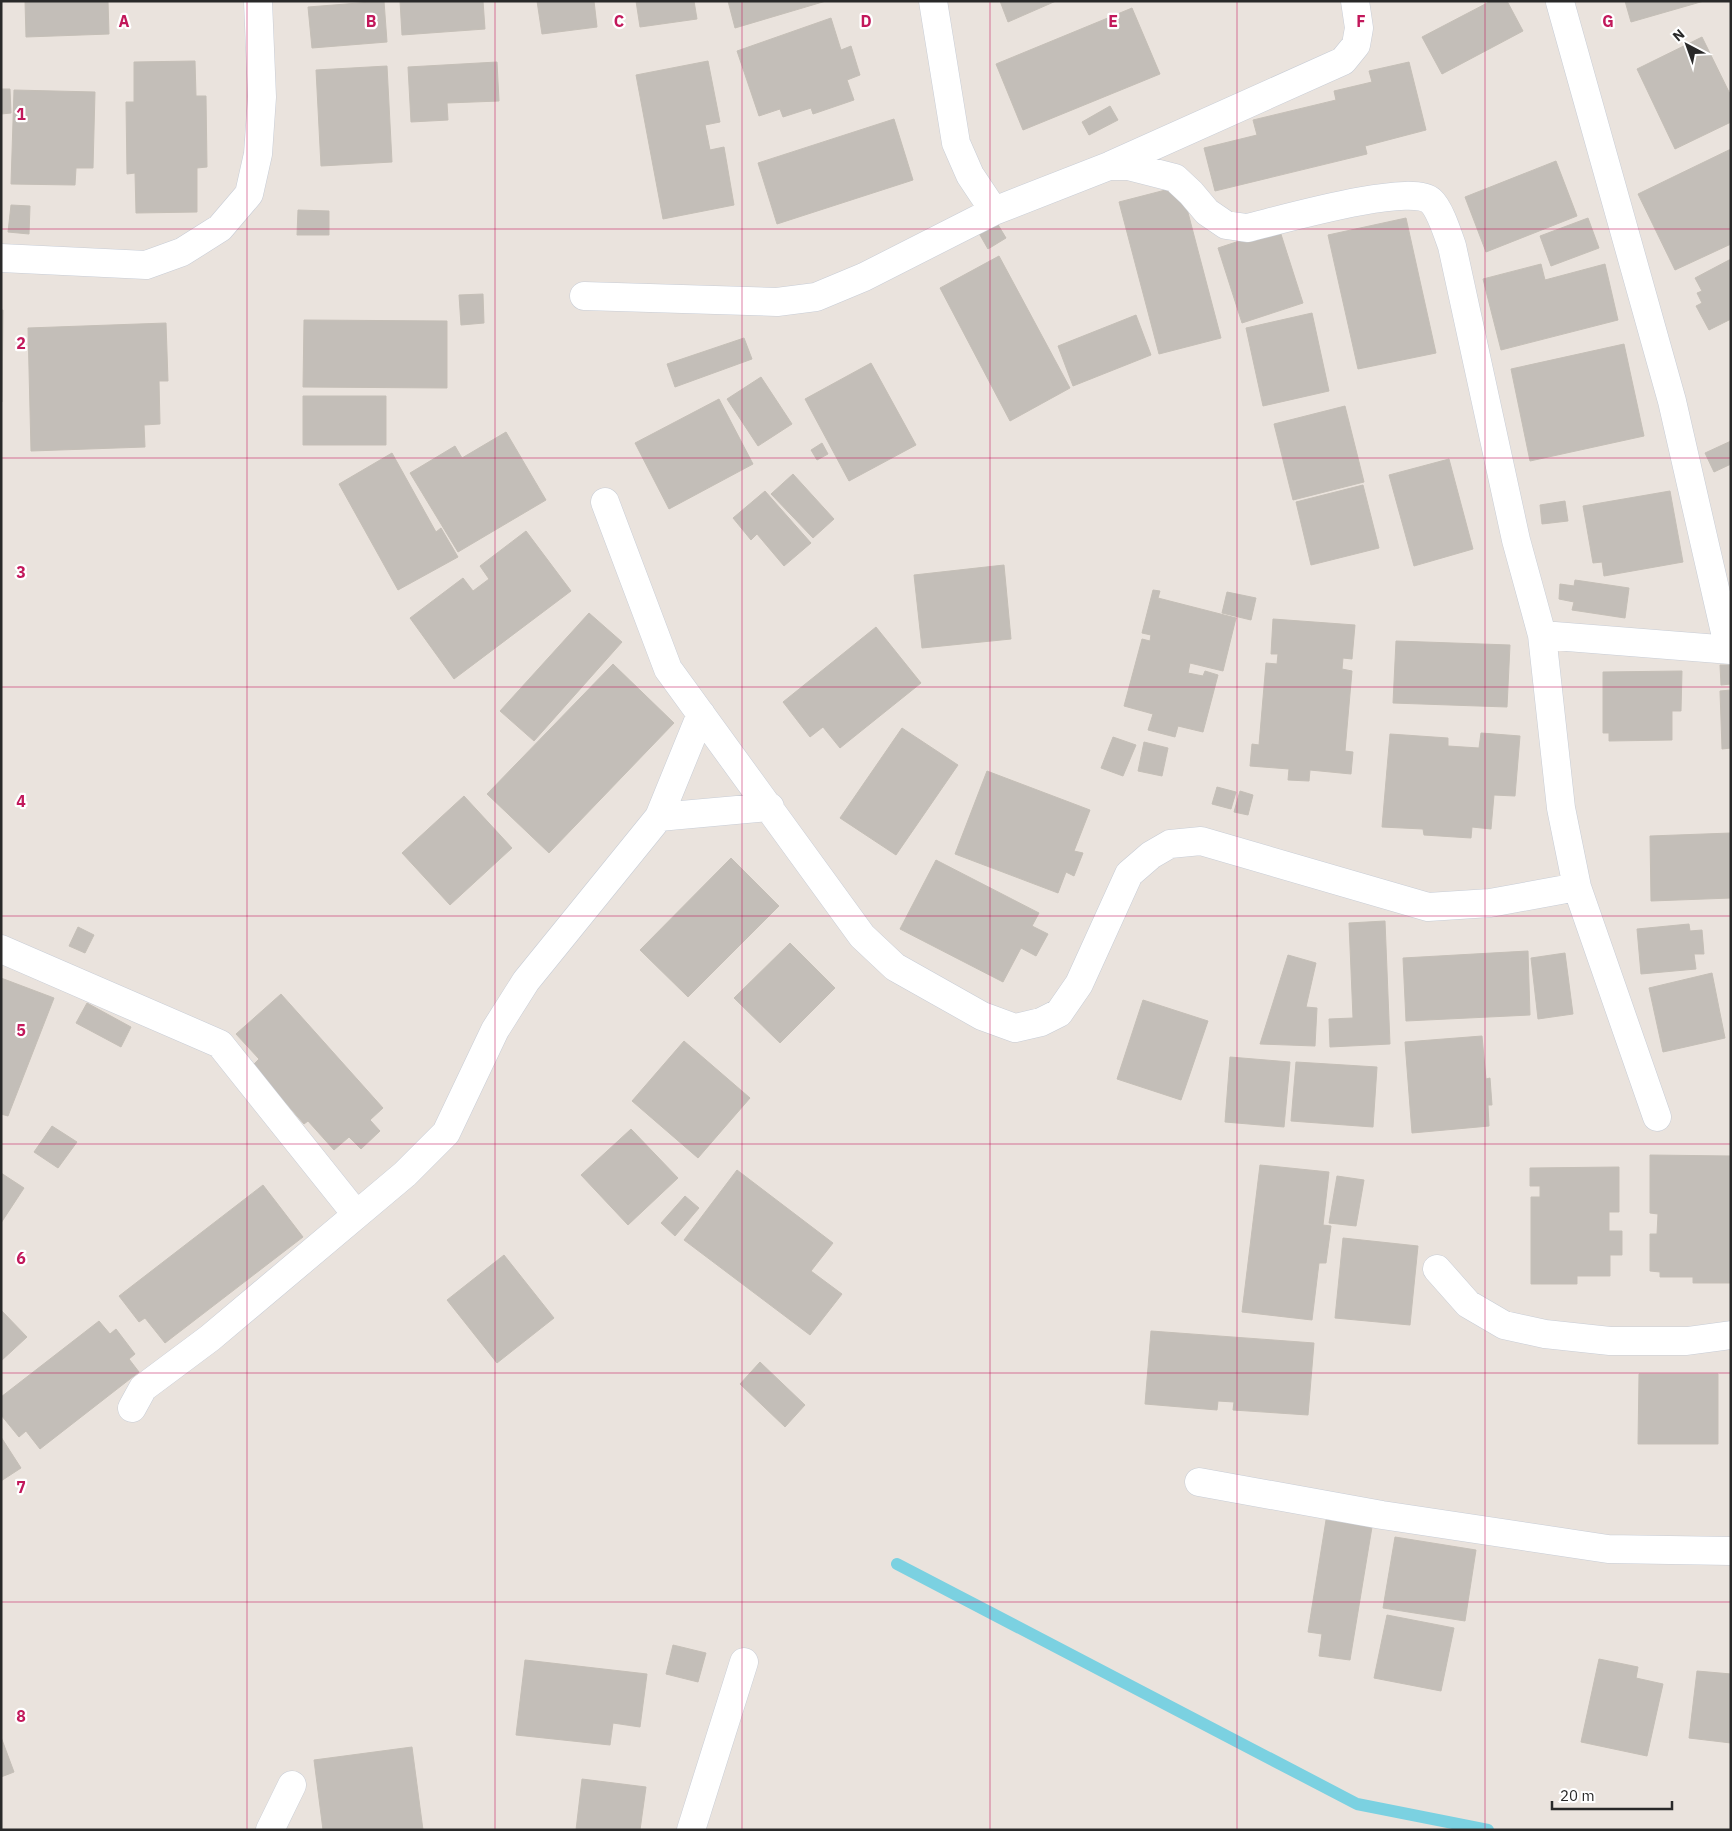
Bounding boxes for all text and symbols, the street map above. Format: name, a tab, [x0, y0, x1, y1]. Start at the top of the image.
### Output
text: A	[119, 11, 130, 31]
text: B	[366, 11, 377, 31]
text: C	[614, 11, 624, 31]
text: D	[860, 11, 872, 31]
text: E	[1108, 11, 1118, 31]
text: F	[1356, 11, 1366, 31]
text: G	[1602, 11, 1614, 31]
north arrow	[1662, 20, 1712, 70]
text: N	[1669, 25, 1688, 45]
text: 1	[16, 104, 26, 124]
text: 2	[16, 333, 26, 353]
text: 3	[16, 562, 26, 582]
text: 4	[16, 791, 26, 811]
text: 5	[16, 1020, 26, 1040]
text: 6	[16, 1248, 26, 1268]
text: 7	[16, 1477, 26, 1497]
text: 8	[16, 1706, 26, 1726]
scale bar	[1552, 1778, 1672, 1810]
text: 20 m	[1560, 1786, 1595, 1805]

